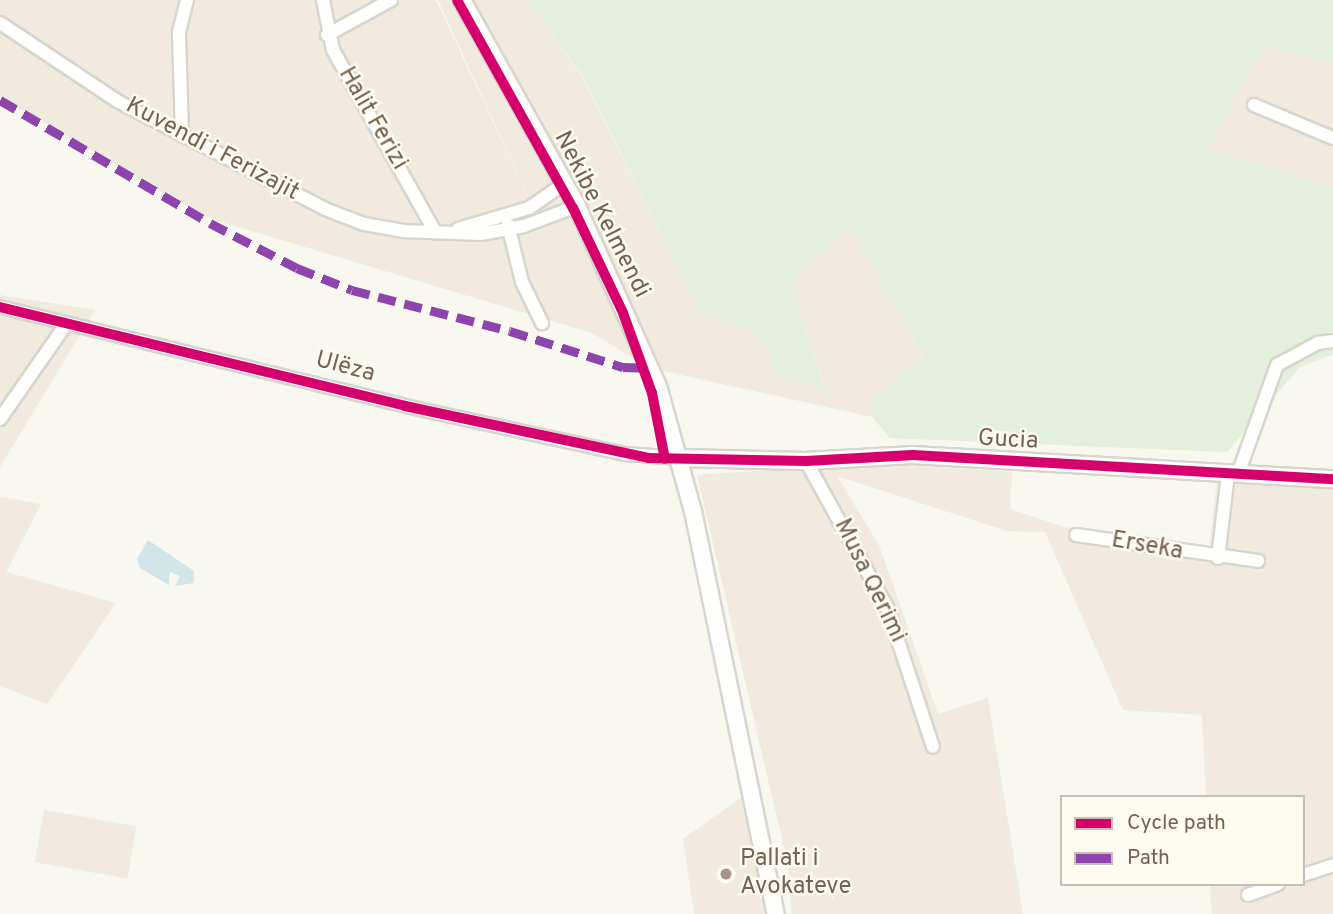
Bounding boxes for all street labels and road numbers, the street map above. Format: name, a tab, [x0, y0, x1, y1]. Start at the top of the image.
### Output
street label: Halit Ferizi	[331, 62, 413, 176]
street label: Kuvendi i Ferizajit	[120, 92, 304, 208]
street label: Nekibe Kelmendi	[547, 127, 655, 303]
street label: Ulëza	[312, 346, 378, 390]
street label: Gucia	[977, 425, 1039, 457]
street label: Musa Qerimi	[827, 514, 911, 648]
street label: Erseka	[1109, 527, 1185, 567]

